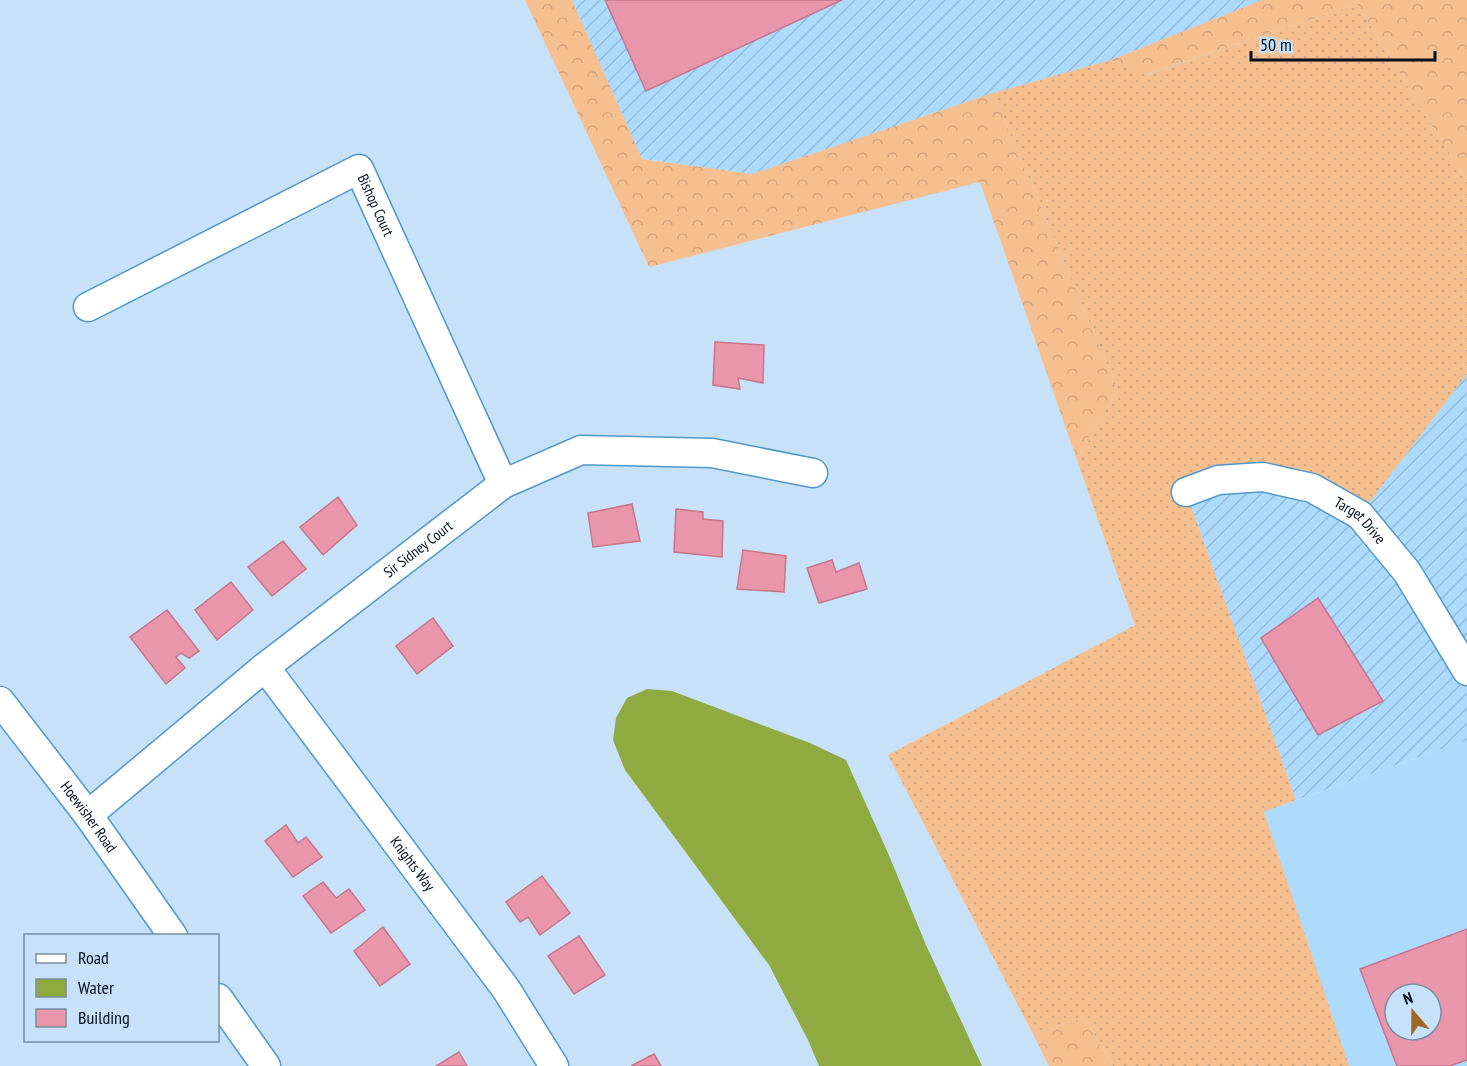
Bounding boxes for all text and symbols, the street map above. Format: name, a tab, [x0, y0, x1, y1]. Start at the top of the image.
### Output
scale bar	[1251, 24, 1436, 62]
text: 50 m	[1260, 33, 1292, 56]
street label: Bishop Court	[354, 171, 398, 239]
street label: Target Drive	[1331, 493, 1390, 548]
street label: Sir Sidney Court	[380, 516, 456, 581]
street label: Hoewisher Road	[57, 777, 121, 856]
street label: Knights Way	[386, 833, 440, 895]
legend	[24, 934, 219, 1042]
text: Road	[78, 946, 109, 969]
text: Water	[78, 976, 114, 999]
north arrow	[1383, 982, 1443, 1042]
text: N	[1400, 987, 1415, 1009]
text: Building	[78, 1006, 130, 1029]

